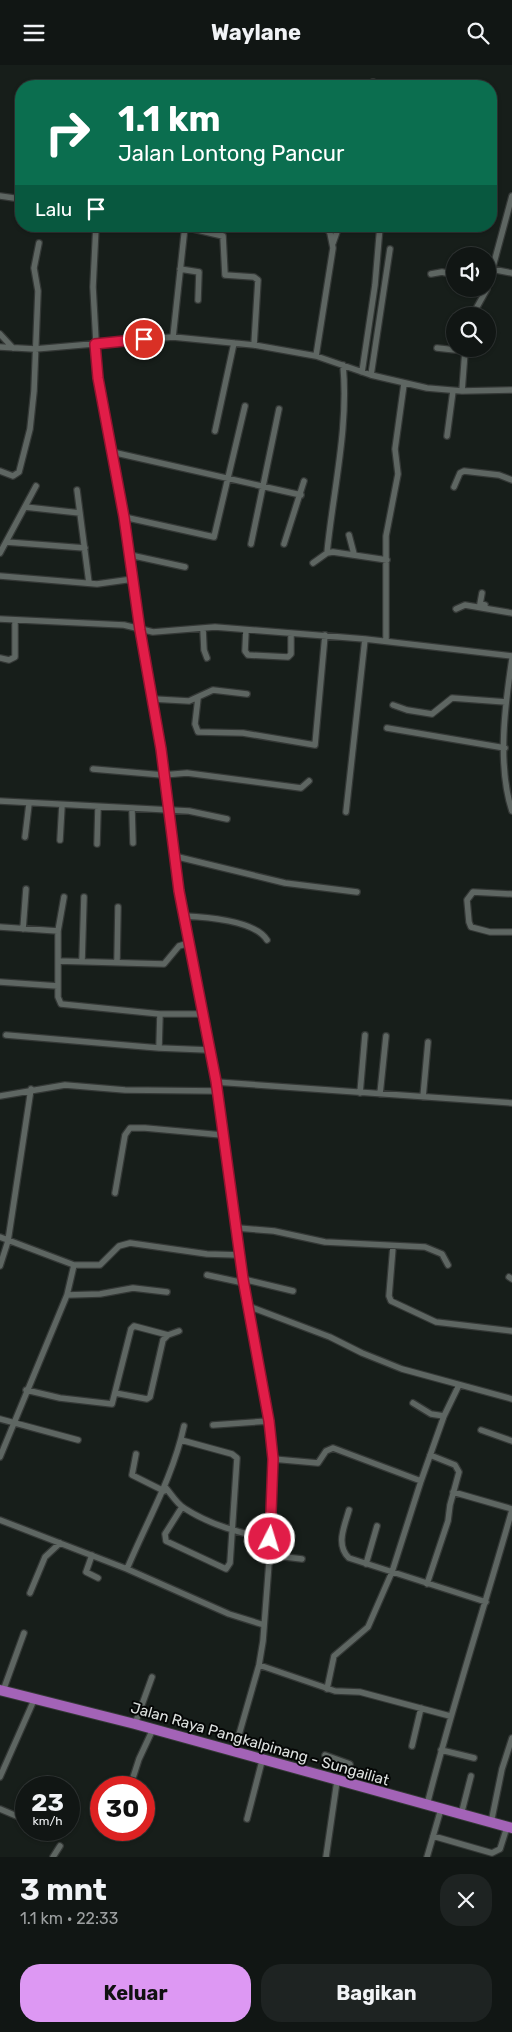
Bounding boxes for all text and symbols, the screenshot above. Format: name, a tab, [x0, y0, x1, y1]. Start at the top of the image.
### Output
icon: menu	[20, 19, 48, 47]
text: Waylane	[211, 19, 301, 46]
icon: search	[464, 19, 492, 47]
text: 1.1 km	[118, 98, 220, 140]
icon: right	[35, 100, 100, 165]
text: Jalan Lontong Pancur	[118, 140, 344, 167]
icon: arrive	[82, 195, 110, 223]
text: Lalu	[35, 198, 72, 221]
map controls	[446, 247, 496, 357]
button: sound	[446, 247, 496, 297]
button: search	[446, 307, 496, 357]
pin	[123, 318, 165, 360]
icon: arrive	[130, 325, 158, 353]
position arrow	[243, 1512, 295, 1564]
street label: Jalan Raya Pangkalpinang - Sungailiat	[129, 1698, 391, 1790]
speed limit sign: 30	[90, 1776, 155, 1841]
text: 23	[31, 1788, 64, 1817]
text: km/h	[33, 1814, 62, 1828]
text: 3 mnt	[20, 1872, 107, 1908]
button: close	[440, 1874, 492, 1926]
text: 1.1 km · 22:33	[20, 1909, 118, 1928]
button: Keluar	[20, 1964, 251, 2022]
button: Bagikan	[261, 1964, 492, 2022]

